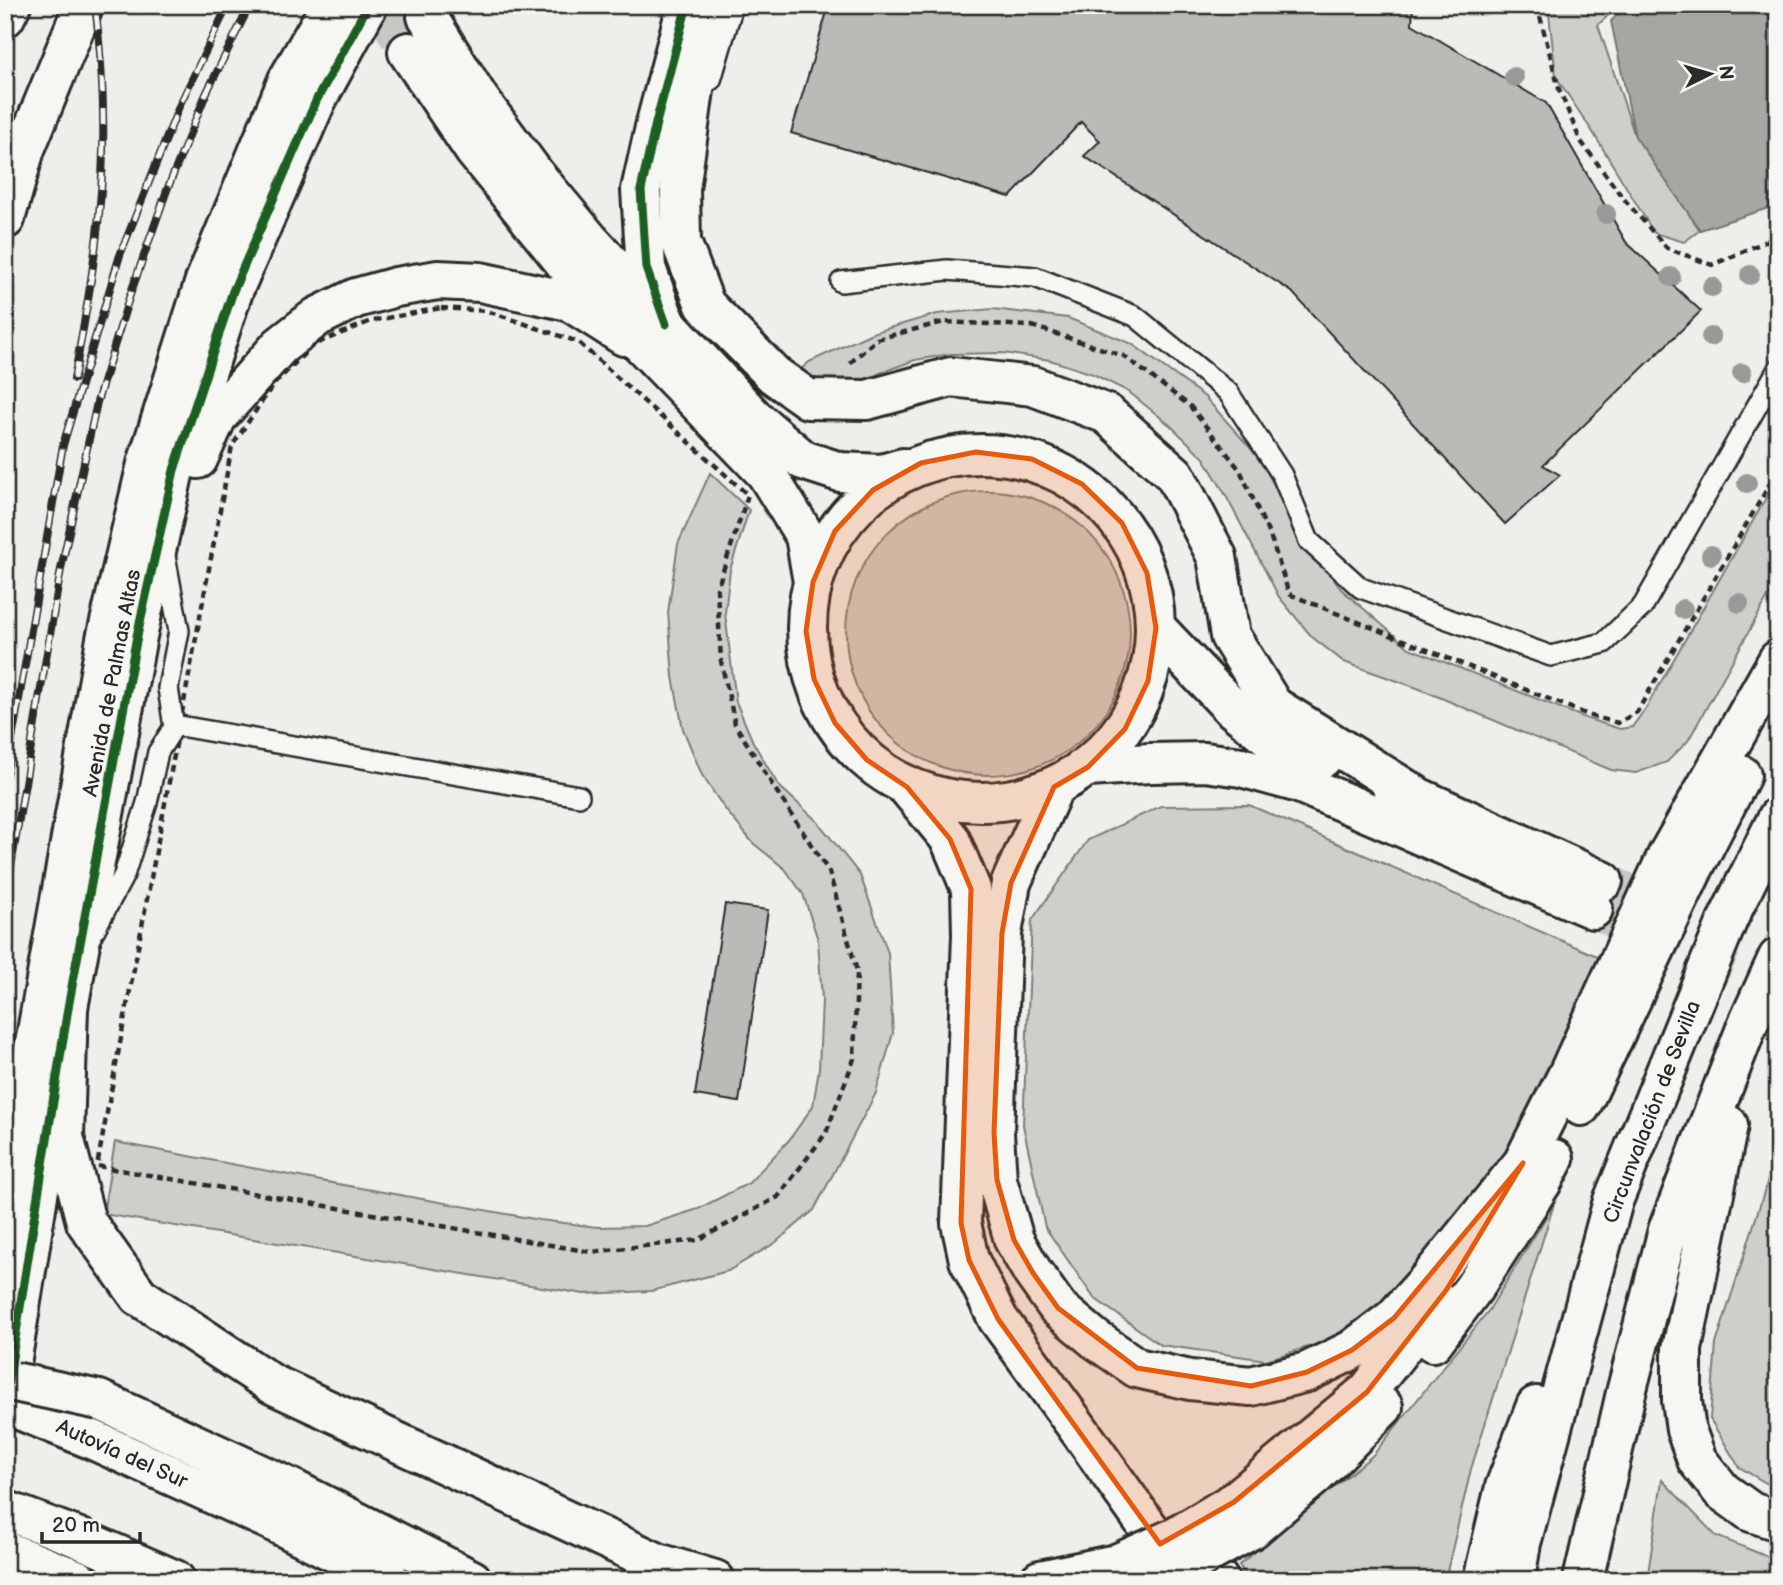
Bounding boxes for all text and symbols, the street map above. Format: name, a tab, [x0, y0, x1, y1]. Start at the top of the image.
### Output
north arrow	[1674, 38, 1744, 108]
text: N	[1713, 65, 1738, 81]
street label: Avenida de Palmas Altas	[78, 567, 146, 799]
street label: Circunvalación de Sevilla	[1598, 997, 1706, 1227]
street label: Autovía del Sur	[53, 1414, 192, 1494]
scale bar	[42, 1501, 140, 1545]
text: 20 m	[52, 1513, 100, 1538]

